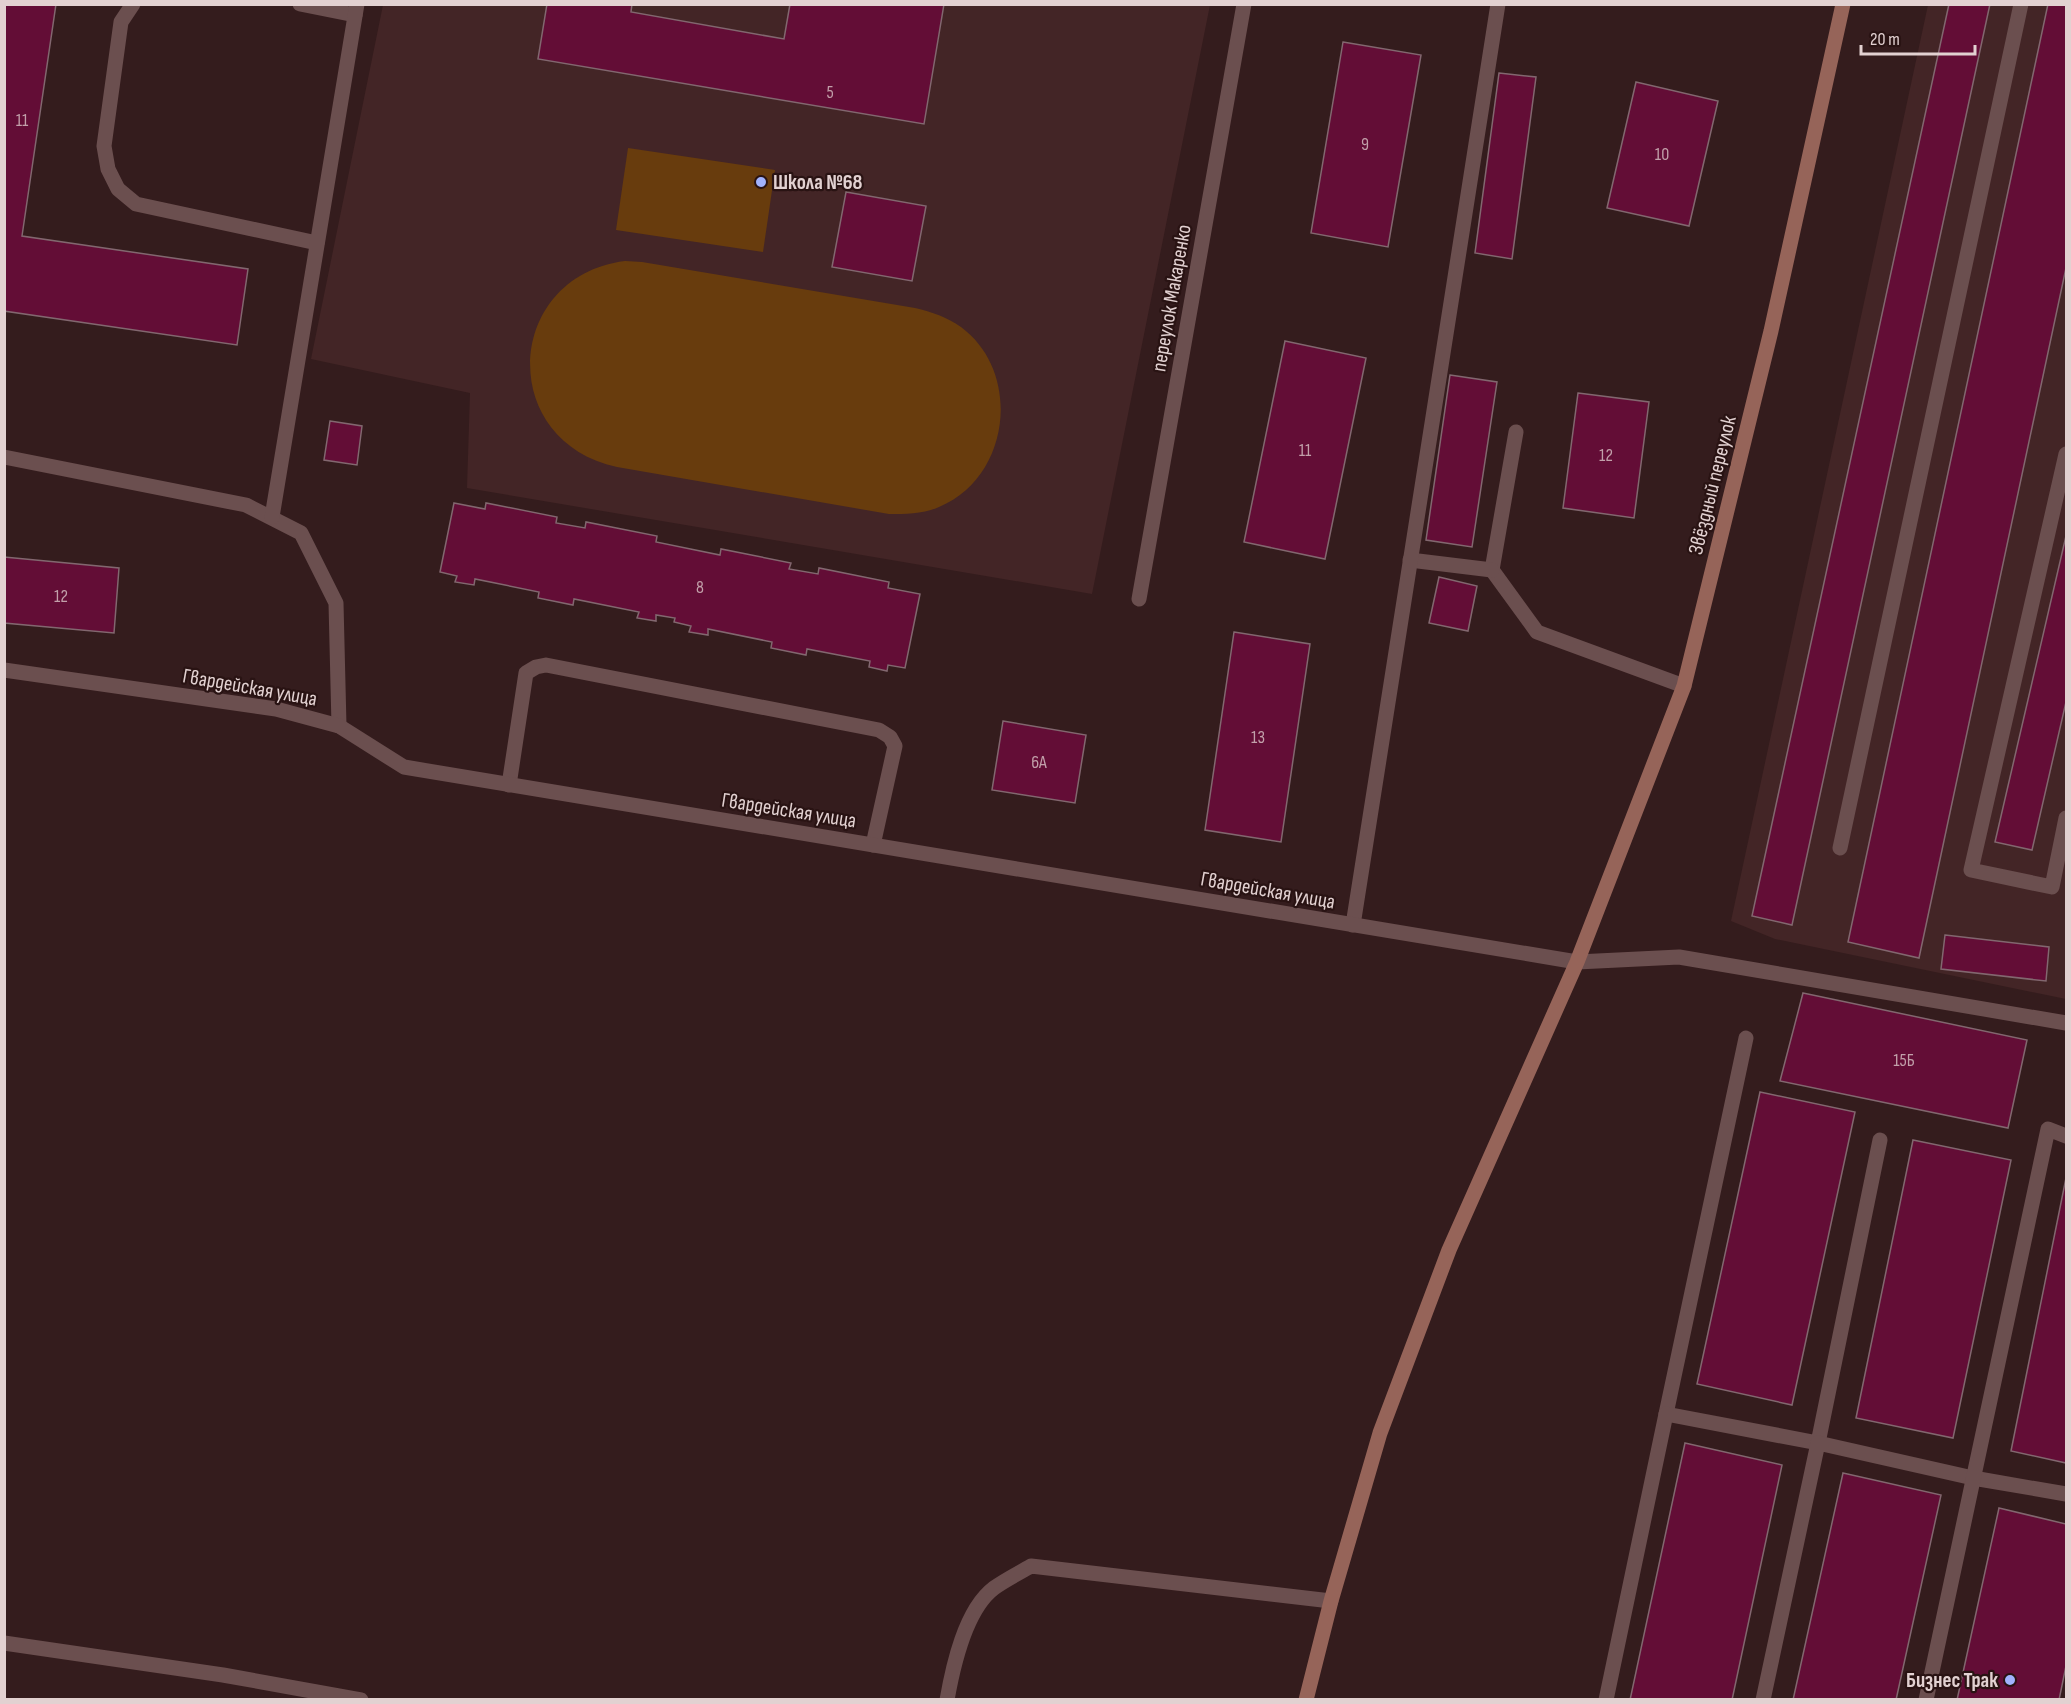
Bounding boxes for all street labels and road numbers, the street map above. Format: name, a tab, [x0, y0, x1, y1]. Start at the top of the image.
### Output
street label: переулок Макаренко	[1146, 223, 1197, 374]
street label: Звёздный переулок	[1683, 413, 1742, 557]
street label: Гвардейская улица	[181, 663, 319, 712]
street label: Гвардейская улица	[720, 788, 858, 833]
street label: Гвардейская улица	[1199, 866, 1337, 915]

